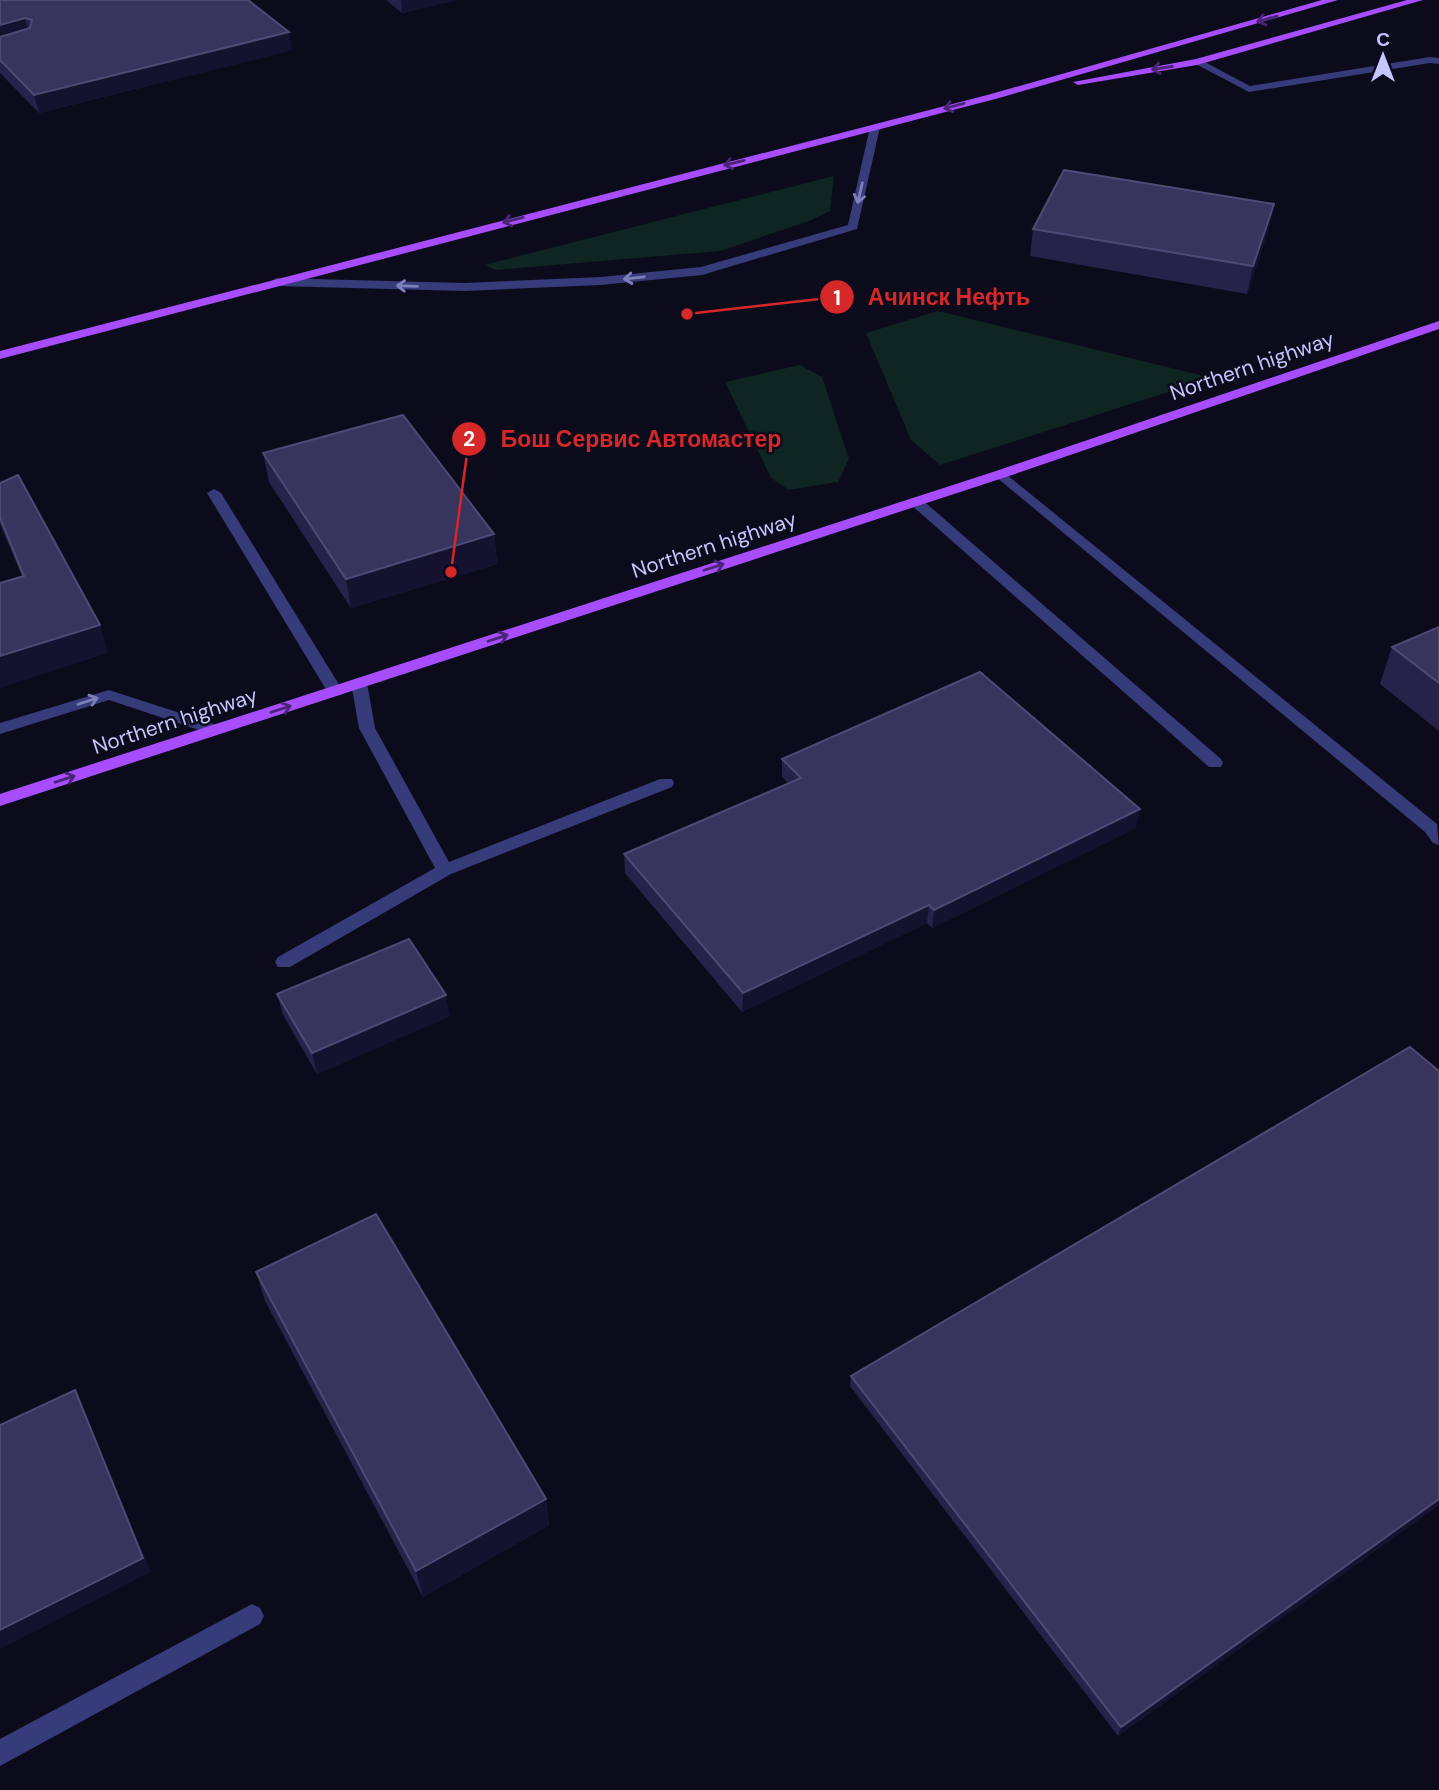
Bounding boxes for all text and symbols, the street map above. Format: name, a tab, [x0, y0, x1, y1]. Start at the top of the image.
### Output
one-way arrow	[1256, 13, 1278, 26]
north arrow	[1348, 21, 1418, 91]
text: С	[1376, 27, 1390, 52]
one-way arrow	[1152, 62, 1174, 75]
one-way arrow	[943, 100, 966, 113]
one-way arrow	[723, 158, 745, 171]
one-way arrow	[853, 182, 866, 204]
one-way arrow	[502, 214, 525, 227]
one-way arrow	[623, 271, 646, 284]
callout: Ачинск Нефть	[819, 275, 1045, 319]
one-way arrow	[396, 279, 419, 292]
text: Ачинск Нефть	[868, 282, 1030, 312]
text: 1	[833, 284, 841, 312]
street label: Northern highway	[1166, 325, 1338, 407]
callout: Бош Сервис Автомастер	[452, 417, 795, 461]
text: Бош Сервис Автомастер	[501, 424, 781, 454]
text: 2	[463, 425, 475, 453]
street label: Northern highway	[628, 505, 800, 585]
one-way arrow	[702, 560, 724, 572]
one-way arrow	[486, 630, 508, 643]
street label: Northern highway	[89, 681, 261, 761]
one-way arrow	[77, 694, 99, 706]
one-way arrow	[270, 701, 292, 714]
one-way arrow	[54, 771, 76, 784]

